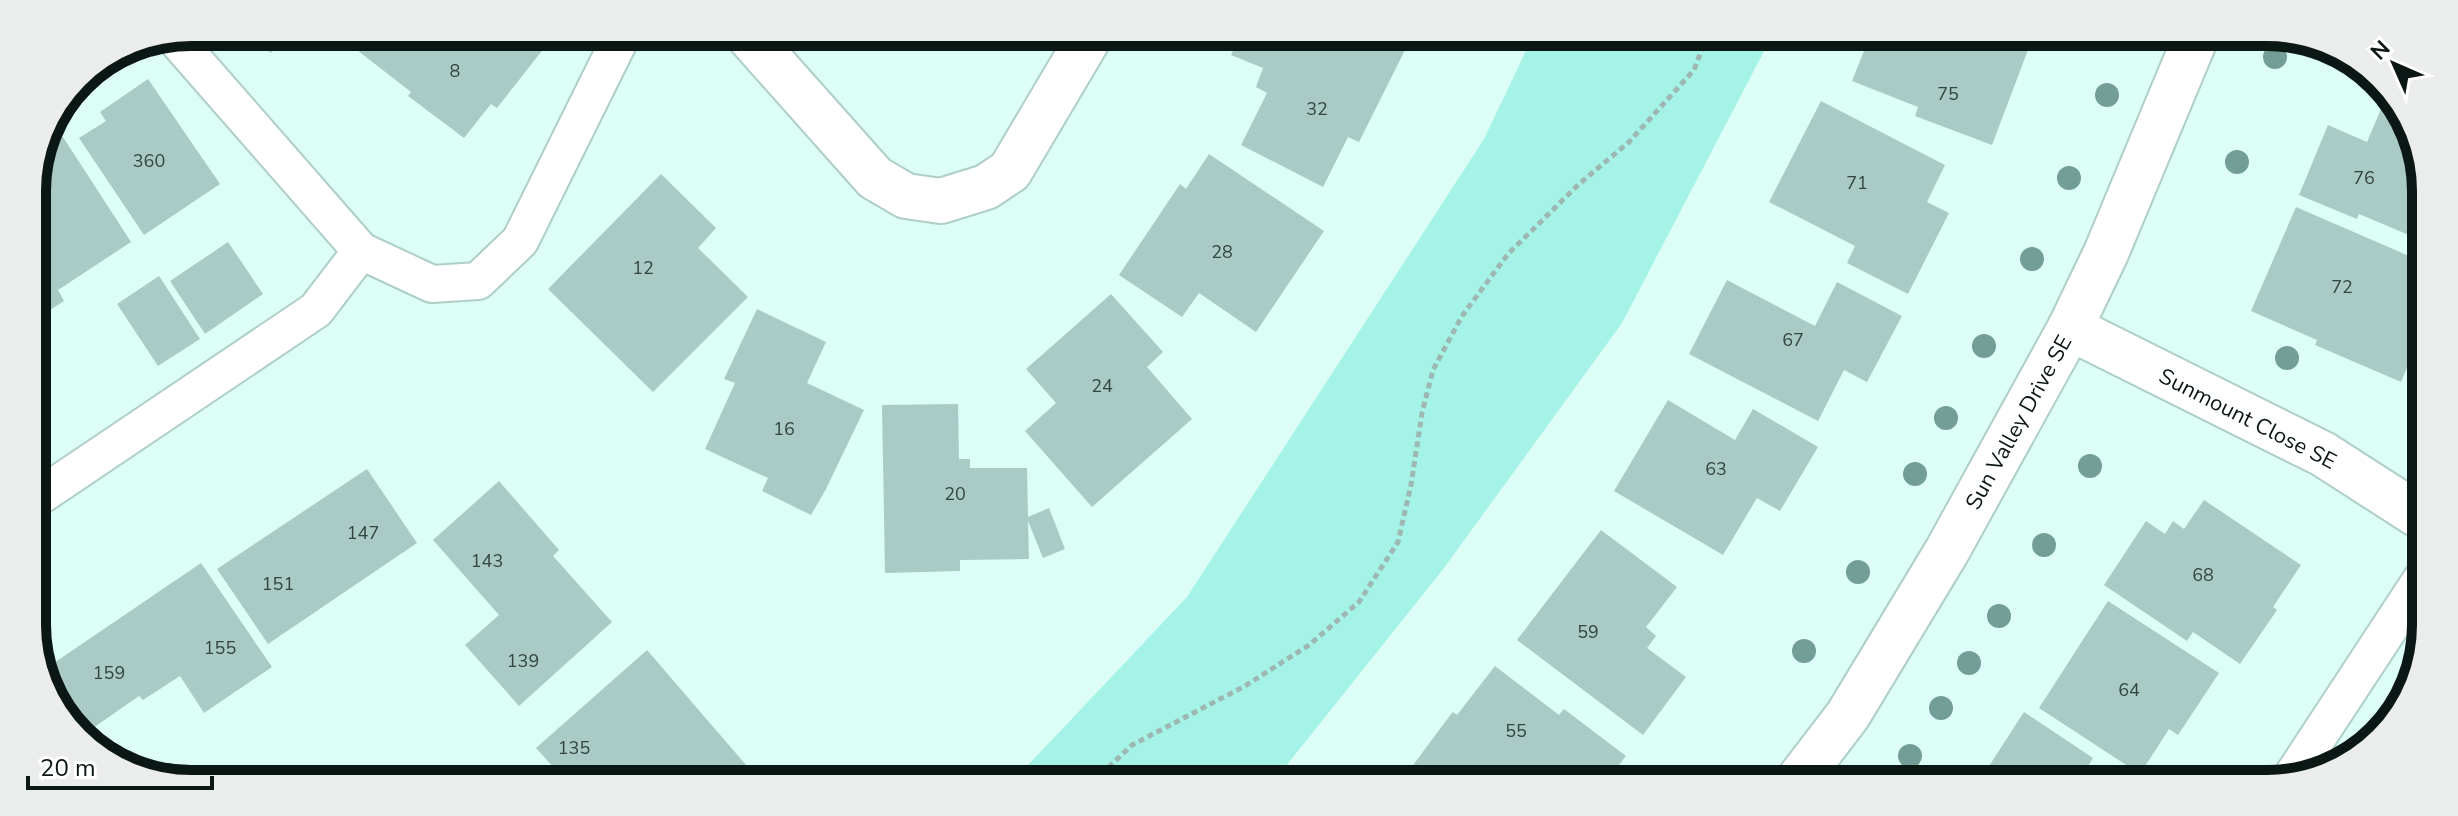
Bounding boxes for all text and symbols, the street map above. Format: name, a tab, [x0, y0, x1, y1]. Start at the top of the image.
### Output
north arrow	[2354, 24, 2434, 104]
text: N	[2364, 34, 2397, 67]
house number: 8	[450, 59, 460, 83]
house number: 75	[1937, 82, 1959, 106]
house number: 32	[1306, 97, 1328, 121]
house number: 360	[133, 149, 165, 173]
house number: 76	[2353, 166, 2375, 190]
house number: 71	[1846, 171, 1868, 195]
house number: 28	[1211, 240, 1233, 264]
house number: 12	[632, 256, 654, 280]
house number: 72	[2331, 275, 2353, 299]
house number: 67	[1782, 328, 1804, 352]
street label: Sun Valley Drive SE	[1958, 330, 2079, 515]
street label: Sunmount Close SE	[2154, 361, 2341, 477]
house number: 24	[1091, 374, 1113, 398]
house number: 16	[773, 417, 795, 441]
house number: 63	[1705, 457, 1727, 481]
house number: 20	[944, 482, 966, 506]
house number: 147	[347, 521, 379, 545]
house number: 143	[471, 549, 503, 573]
house number: 68	[2192, 563, 2214, 587]
house number: 151	[262, 572, 294, 596]
house number: 59	[1577, 620, 1599, 644]
house number: 155	[204, 636, 236, 660]
house number: 139	[507, 649, 539, 673]
house number: 159	[93, 661, 125, 685]
house number: 64	[2118, 678, 2140, 702]
house number: 55	[1505, 719, 1527, 743]
house number: 135	[558, 736, 590, 760]
scale bar	[28, 740, 212, 790]
text: 20 m	[40, 752, 96, 784]

